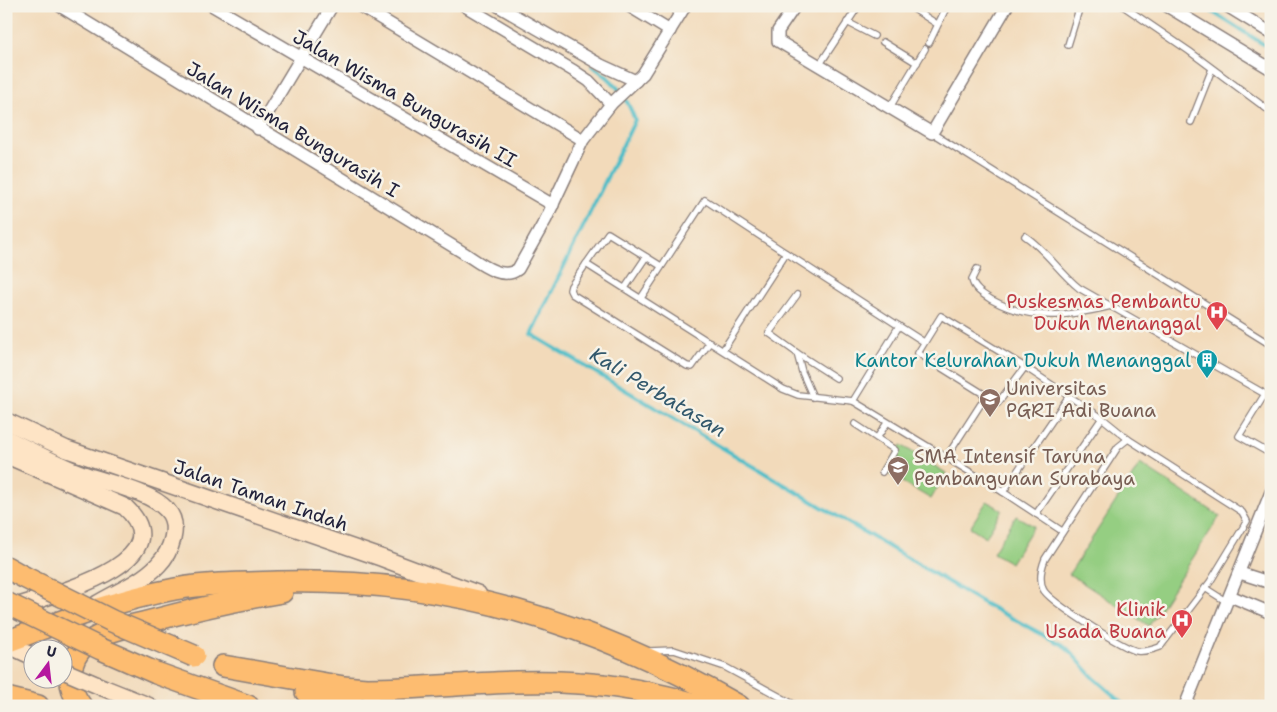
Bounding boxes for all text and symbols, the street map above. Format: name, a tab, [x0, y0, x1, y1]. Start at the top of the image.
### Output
street label: Jalan Wisma Bungurasih II	[289, 25, 521, 171]
street label: Jalan Wisma Bungurasih I	[183, 56, 403, 202]
place label: Puskesmas Pembantu Dukuh Menanggal	[1006, 289, 1201, 336]
hospital icon: Puskesmas Pembantu Dukuh Menanggal	[1205, 300, 1229, 331]
water label: Kali Perbatasan	[585, 341, 731, 443]
place label: Kantor Kelurahan Dukuh Menanggal	[855, 348, 1191, 373]
building icon: Kantor Kelurahan Dukuh Menanggal	[1195, 348, 1219, 379]
place label: Universitas PGRI Adi Buana	[1006, 376, 1156, 423]
school or university icon: Universitas PGRI Adi Buana	[978, 387, 1002, 418]
place label: SMA Intensif Taruna Pembangunan Surabaya	[914, 444, 1135, 491]
street label: Jalan Taman Indah	[170, 454, 352, 537]
school or university icon: SMA Intensif Taruna Pembangunan Surabaya	[886, 455, 910, 486]
place label: Klinik Usada Buana	[1045, 597, 1166, 644]
hospital icon: Klinik Usada Buana	[1170, 608, 1194, 639]
north arrow	[22, 640, 72, 690]
text: U	[44, 642, 58, 661]

